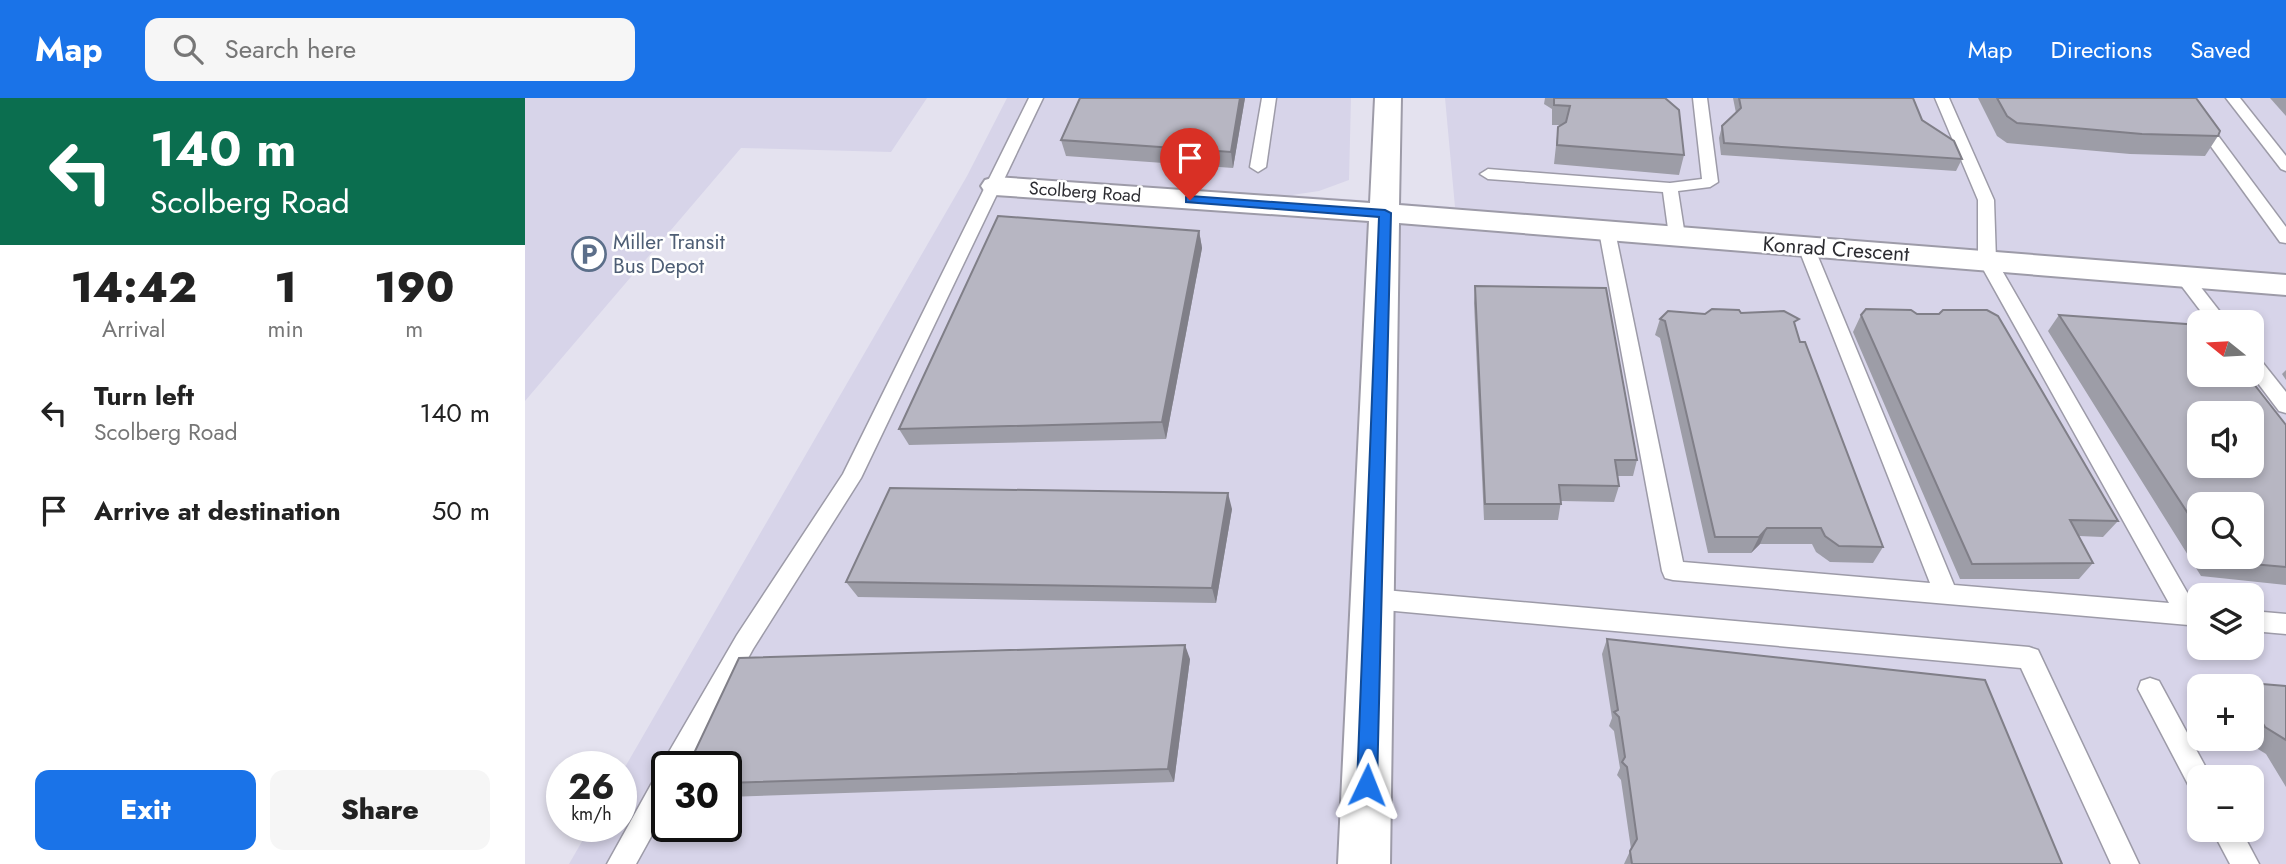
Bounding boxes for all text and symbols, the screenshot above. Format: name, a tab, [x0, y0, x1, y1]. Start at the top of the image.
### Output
search box	[145, 18, 635, 81]
text: Map	[35, 26, 103, 73]
icon: search	[169, 30, 207, 68]
text: Search here	[225, 30, 356, 68]
text: Map	[1968, 32, 2013, 67]
text: Directions	[2051, 32, 2152, 67]
text: Saved	[2190, 32, 2251, 67]
text: 140 m	[150, 114, 296, 184]
icon: left	[35, 126, 126, 217]
pin	[1160, 128, 1220, 200]
icon: arrive	[1171, 139, 1209, 177]
street label: Scolberg Road	[1028, 175, 1142, 209]
text: Scolberg Road	[150, 179, 350, 225]
place label: Miller Transit Bus Depot	[613, 227, 725, 281]
street label: Konrad Crescent	[1762, 229, 1910, 269]
parking icon: Miller Transit Bus Depot	[570, 235, 608, 273]
text: 14:42	[71, 257, 197, 318]
text: 1	[274, 257, 297, 318]
text: 190	[374, 257, 454, 318]
north arrow	[2187, 310, 2265, 387]
map controls	[2187, 310, 2264, 842]
text: Arrival	[102, 312, 165, 346]
text: min	[268, 312, 304, 346]
text: m	[405, 312, 423, 346]
text: Turn left	[94, 377, 194, 415]
icon: left	[35, 394, 73, 432]
text: 140 m	[419, 394, 490, 432]
button: sound	[2187, 401, 2264, 478]
text: Scolberg Road	[94, 415, 238, 449]
icon: arrive	[35, 492, 73, 530]
text: Arrive at destination	[94, 492, 341, 530]
text: 50 m	[432, 492, 490, 530]
button: search	[2187, 492, 2264, 569]
button: layers	[2187, 583, 2264, 660]
button: +	[2187, 674, 2264, 751]
position arrow	[1330, 748, 1404, 822]
speed limit sign: 30	[651, 751, 742, 842]
text: 26	[568, 762, 615, 812]
button: −	[2187, 765, 2264, 842]
button: Exit	[35, 770, 256, 850]
button: Share	[270, 770, 490, 850]
text: km/h	[571, 801, 612, 827]

